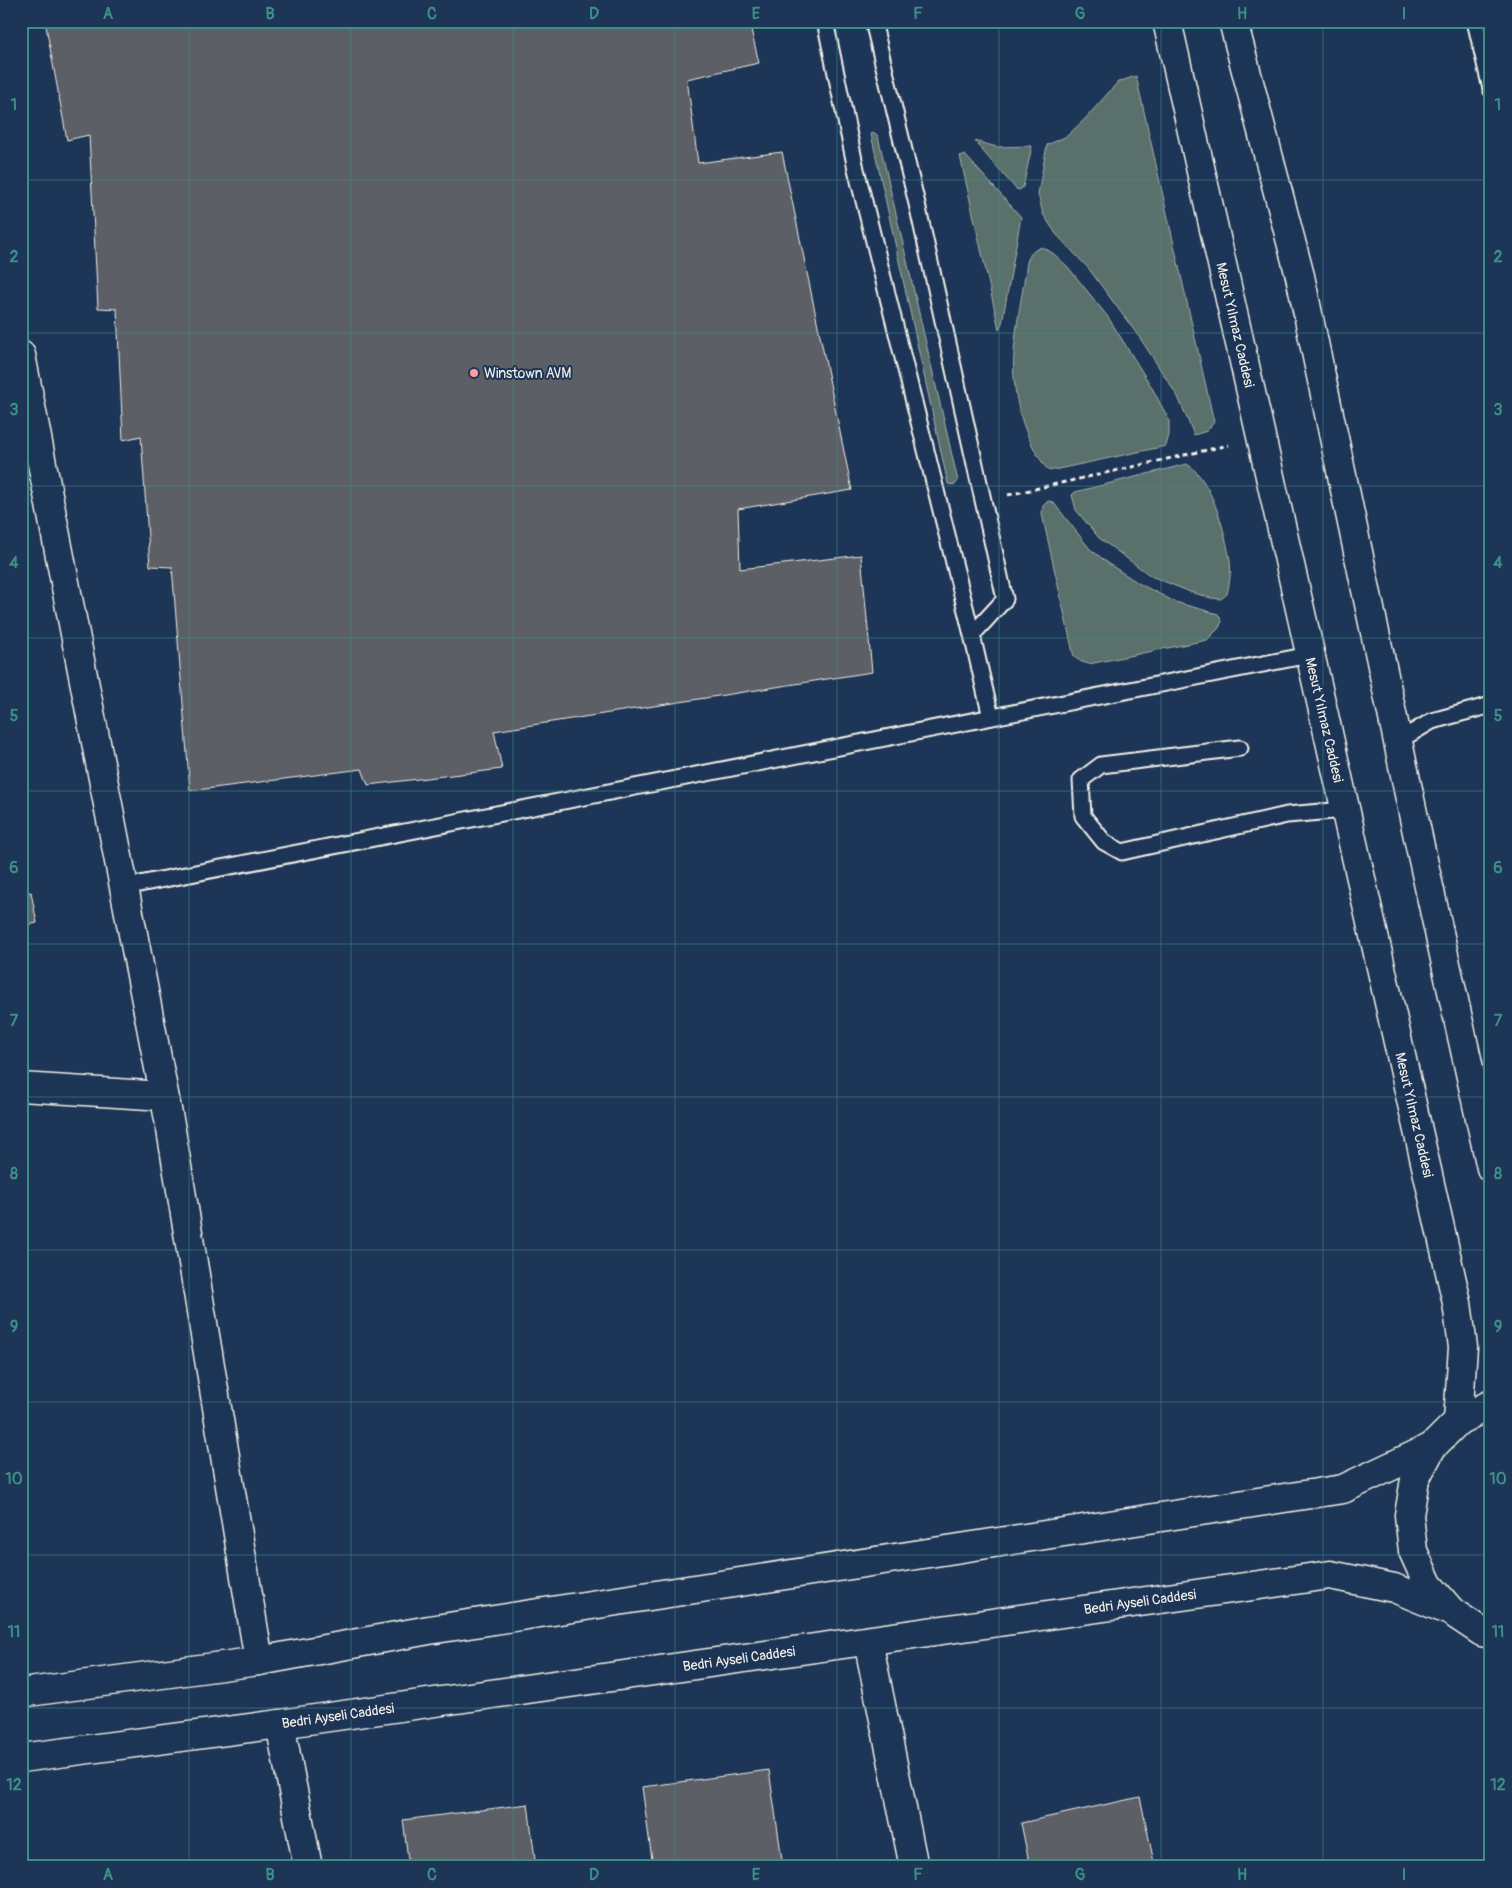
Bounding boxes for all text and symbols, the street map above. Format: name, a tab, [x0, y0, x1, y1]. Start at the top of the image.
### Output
text: A	[103, 4, 114, 24]
text: B	[265, 4, 275, 24]
text: C	[427, 4, 437, 24]
text: D	[589, 4, 599, 24]
text: E	[752, 4, 761, 24]
text: F	[913, 4, 923, 24]
text: G	[1075, 4, 1086, 24]
text: H	[1237, 4, 1247, 24]
text: I	[1402, 4, 1406, 24]
text: 1	[11, 95, 17, 115]
text: 1	[1495, 95, 1501, 115]
text: 2	[10, 247, 19, 267]
text: 2	[1494, 247, 1503, 267]
street label: Mesut Yılmaz Caddesi	[1212, 261, 1258, 390]
place label: Winstown AVM	[484, 365, 571, 382]
marker: Winstown AVM	[468, 367, 480, 379]
text: 3	[10, 400, 19, 420]
text: 3	[1494, 400, 1503, 420]
text: 4	[9, 553, 19, 573]
text: 4	[1493, 553, 1503, 573]
street label: Mesut Yılmaz Caddesi	[1301, 656, 1347, 785]
text: 5	[10, 706, 19, 726]
text: 5	[1494, 706, 1503, 726]
text: 6	[9, 858, 19, 878]
text: 6	[1493, 858, 1503, 878]
text: 7	[10, 1011, 19, 1031]
text: 7	[1494, 1011, 1503, 1031]
street label: Mesut Yılmaz Caddesi	[1391, 1051, 1437, 1180]
text: 8	[10, 1164, 18, 1184]
text: 8	[1494, 1164, 1502, 1184]
text: 9	[10, 1317, 18, 1337]
text: 9	[1494, 1317, 1502, 1337]
text: 10	[5, 1469, 23, 1489]
text: 10	[1489, 1469, 1507, 1489]
street label: Bedri Ayseli Caddesi	[1083, 1586, 1198, 1618]
text: 11	[8, 1622, 20, 1642]
text: 11	[1492, 1622, 1504, 1642]
street label: Bedri Ayseli Caddesi	[682, 1643, 797, 1675]
street label: Bedri Ayseli Caddesi	[281, 1700, 396, 1732]
text: 12	[6, 1775, 22, 1795]
text: 12	[1490, 1775, 1506, 1795]
text: A	[103, 1865, 114, 1885]
text: B	[265, 1865, 275, 1885]
text: C	[427, 1865, 437, 1885]
text: D	[589, 1865, 599, 1885]
text: E	[752, 1865, 761, 1885]
text: F	[913, 1865, 923, 1885]
text: G	[1075, 1865, 1086, 1885]
text: H	[1237, 1865, 1247, 1885]
text: I	[1402, 1865, 1406, 1885]

